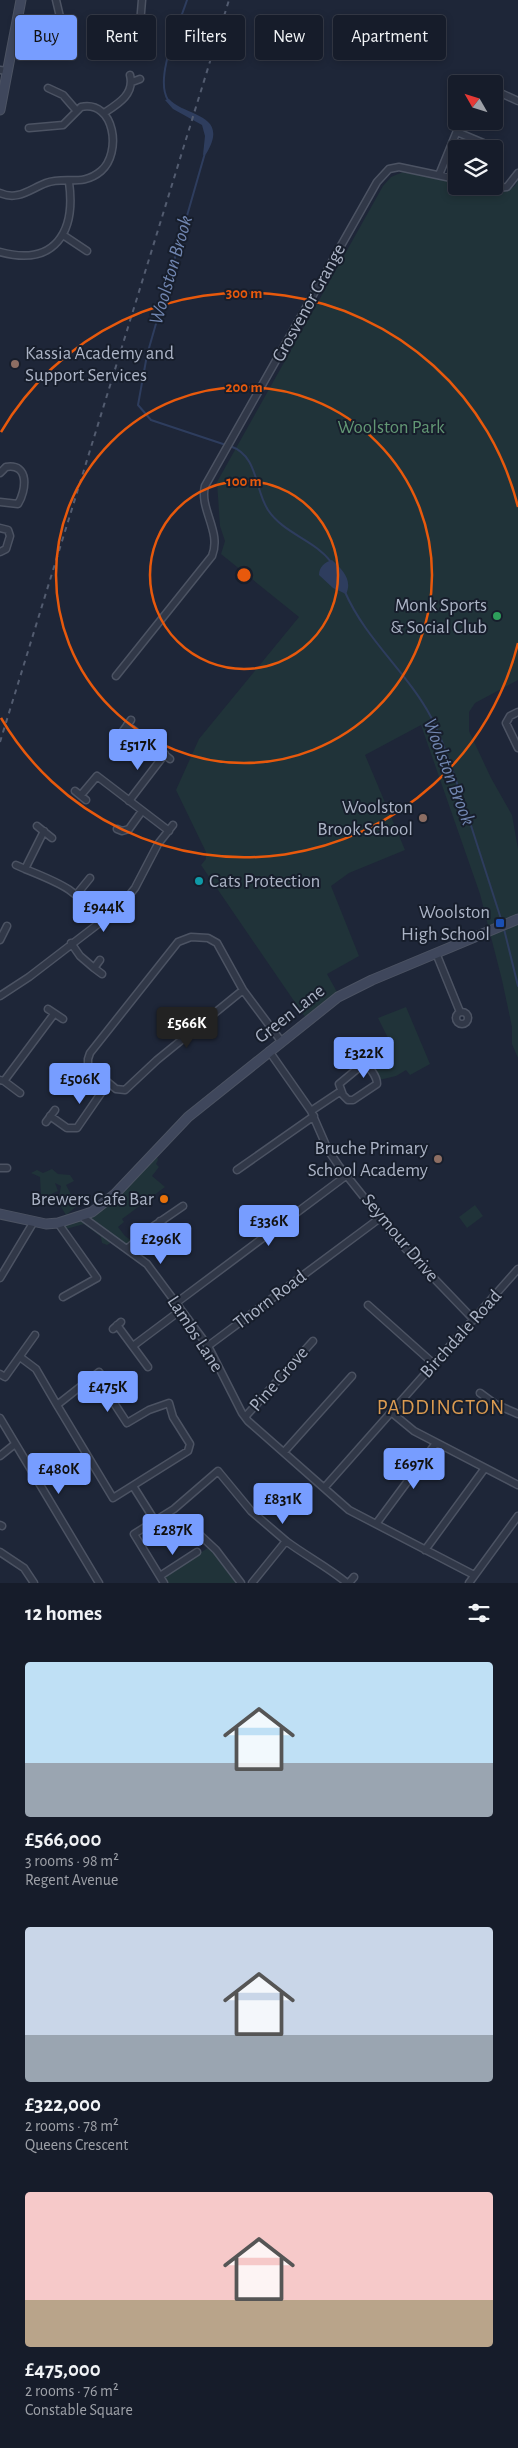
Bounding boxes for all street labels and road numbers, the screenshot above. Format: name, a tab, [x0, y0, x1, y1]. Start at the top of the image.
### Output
street label: Grosvenor Grange	[269, 241, 349, 365]
street label: Green Lane	[252, 981, 328, 1047]
street label: Seymour Drive	[358, 1190, 442, 1286]
street label: Thorn Road	[230, 1267, 310, 1333]
street label: Birchdale Road	[417, 1286, 505, 1382]
street label: Lambs Lane	[163, 1292, 227, 1376]
street label: Pine Grove	[246, 1343, 312, 1415]

